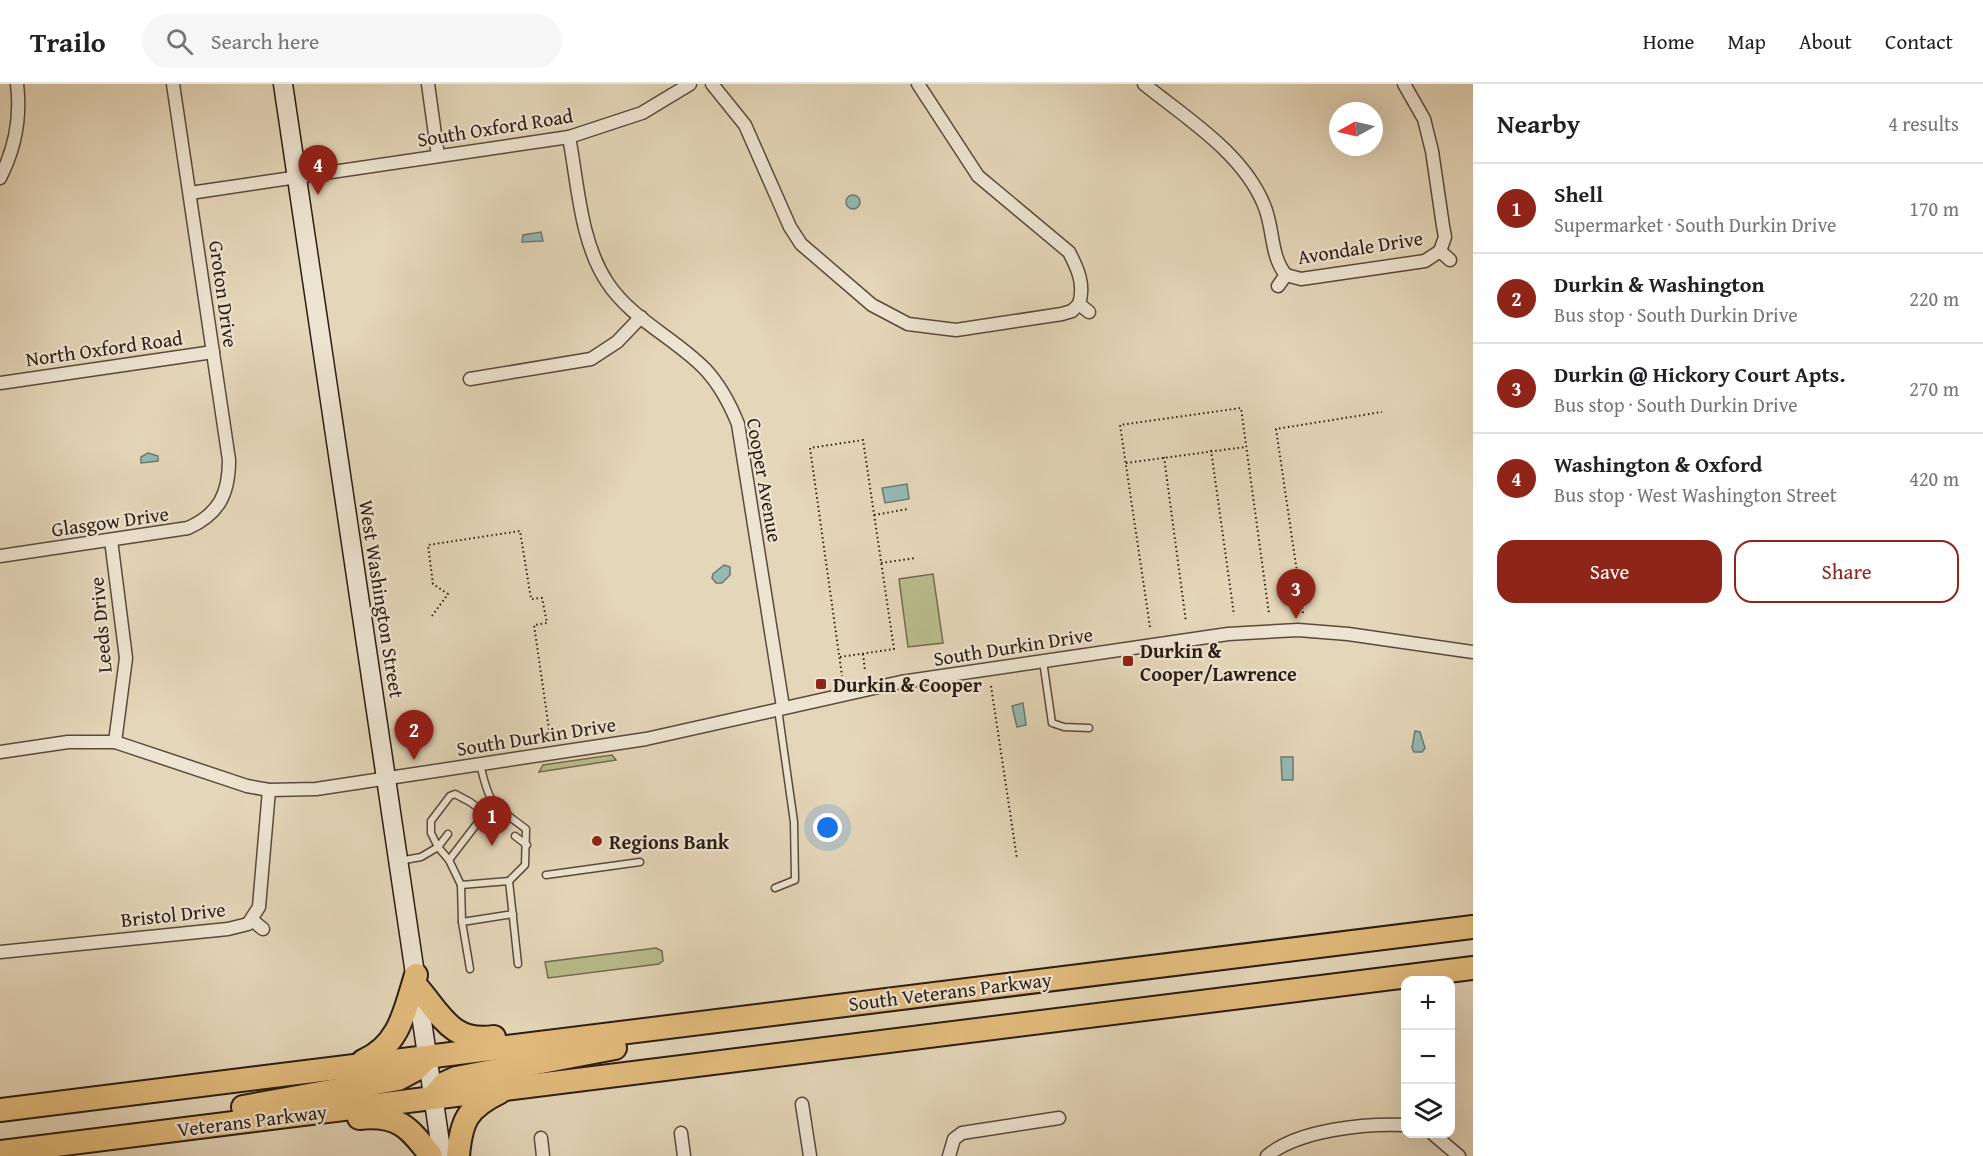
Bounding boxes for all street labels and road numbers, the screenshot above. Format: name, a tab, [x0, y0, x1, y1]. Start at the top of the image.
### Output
street label: South Oxford Road	[415, 100, 575, 154]
street label: Avondale Drive	[1295, 223, 1425, 271]
street label: Groton Drive	[202, 239, 246, 349]
street label: North Oxford Road	[24, 323, 185, 373]
street label: Cooper Avenue	[740, 416, 790, 544]
street label: Glasgow Drive	[49, 498, 171, 544]
street label: West Washington Street	[352, 498, 412, 700]
street label: Leeds Drive	[81, 576, 119, 674]
street label: South Durkin Drive	[931, 619, 1095, 673]
street label: South Durkin Drive	[454, 709, 618, 763]
street label: Bristol Drive	[119, 894, 227, 934]
street label: South Veterans Parkway	[847, 964, 1053, 1018]
street label: Veterans Parkway	[175, 1096, 329, 1144]

